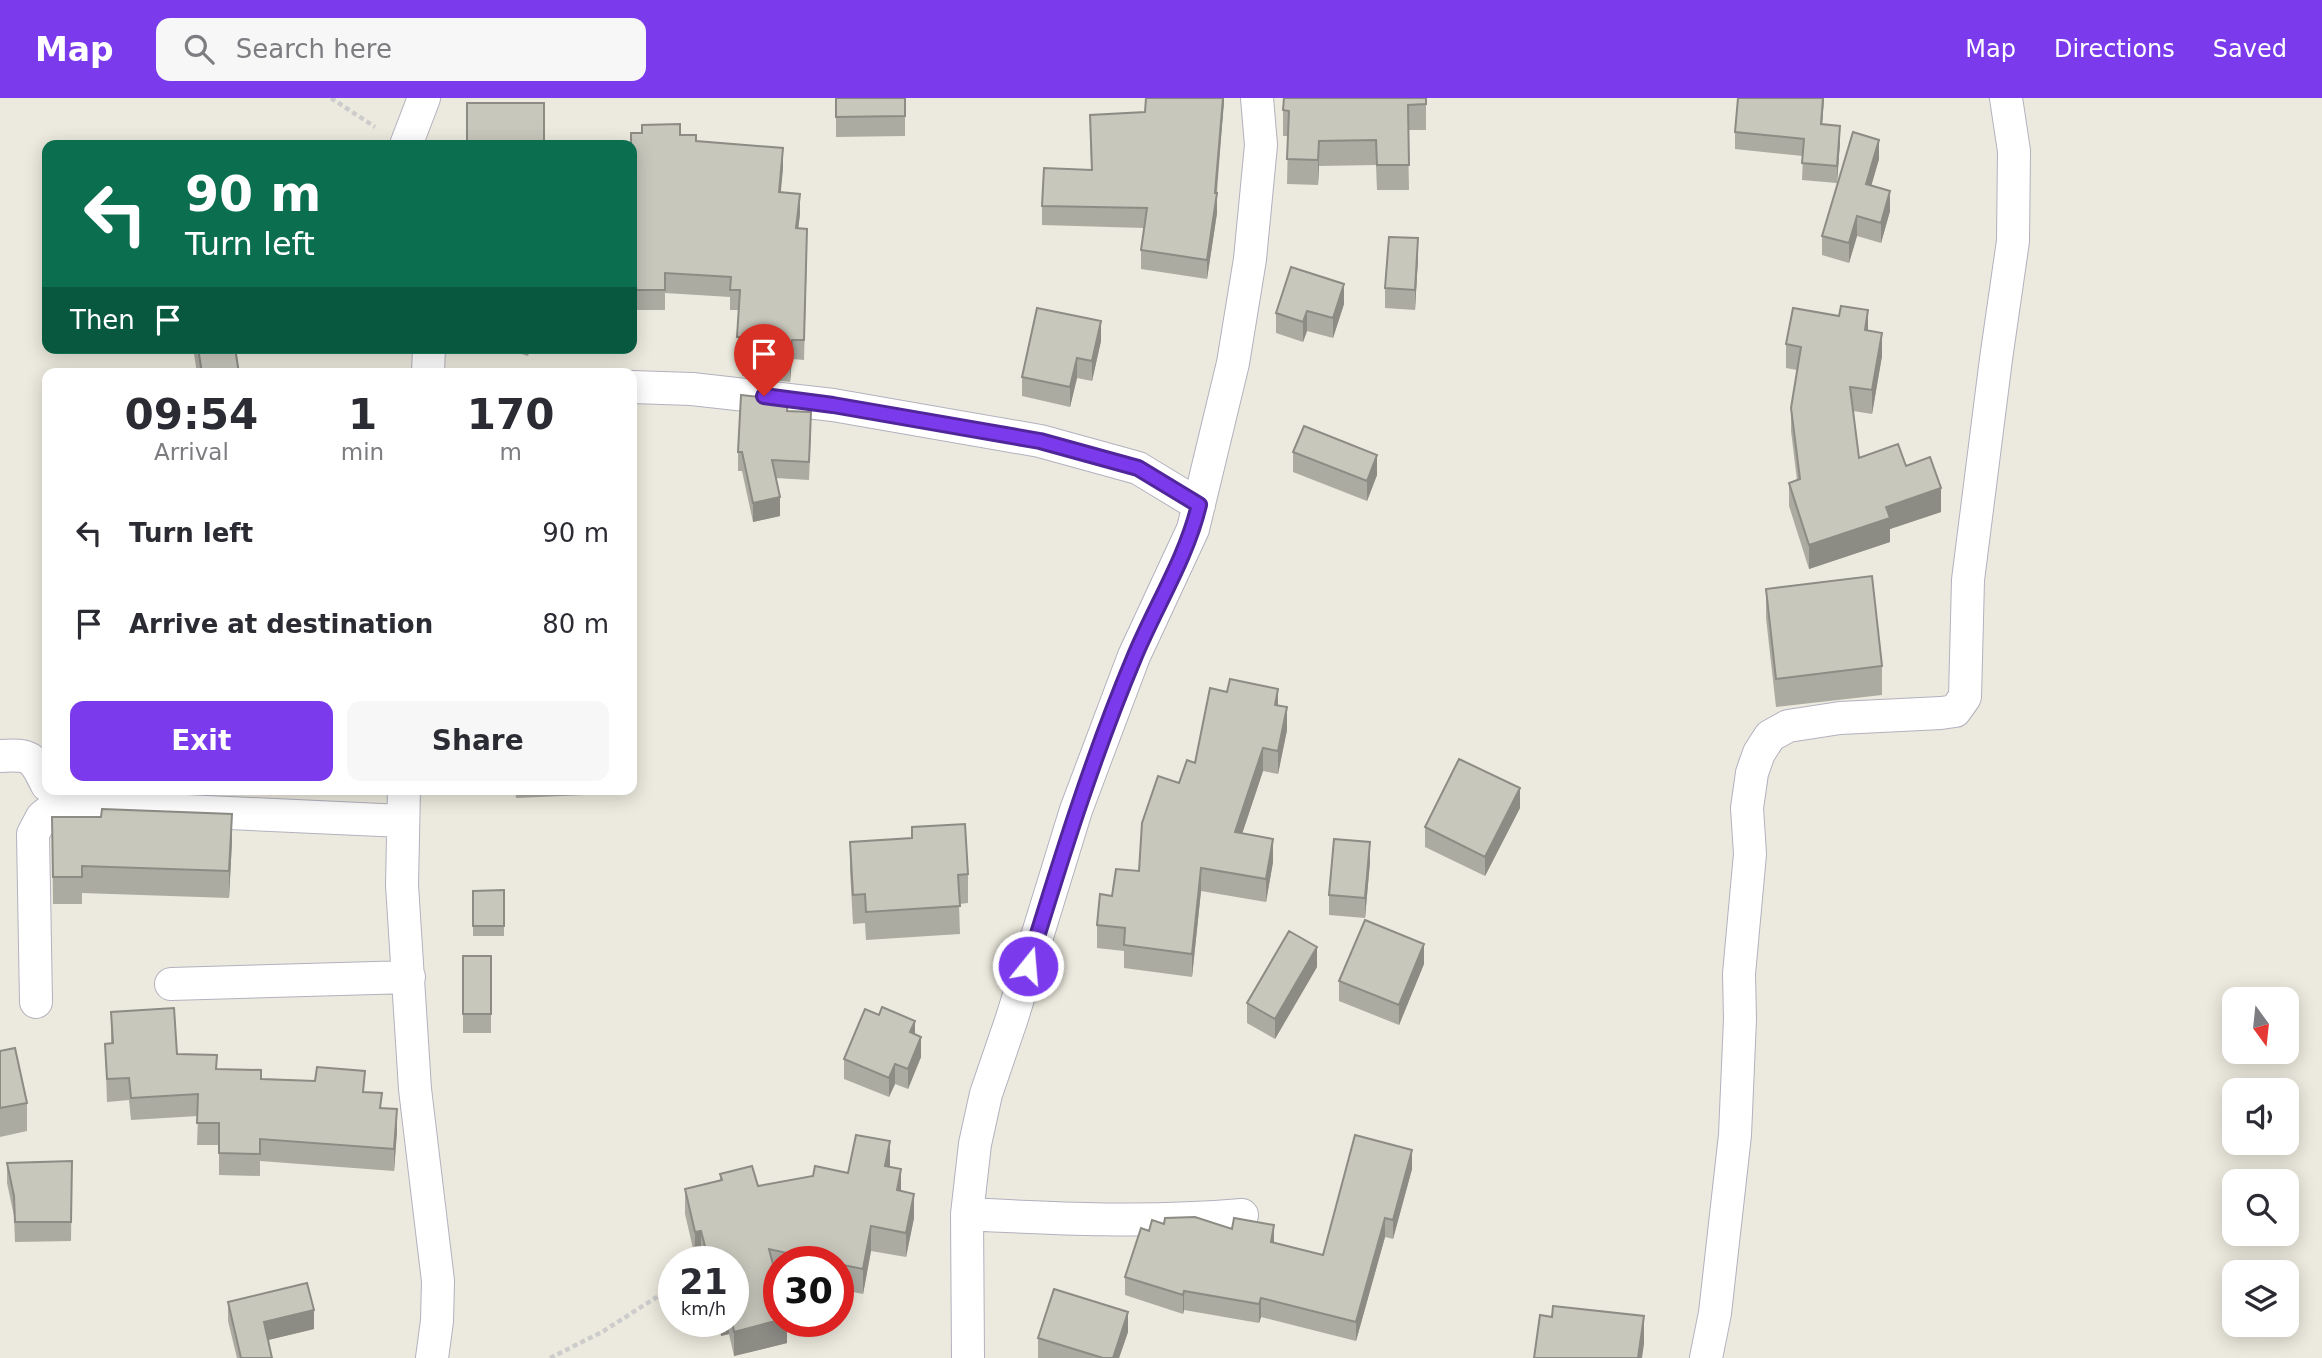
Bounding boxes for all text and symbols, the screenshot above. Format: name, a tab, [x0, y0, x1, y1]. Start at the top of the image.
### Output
search box	[156, 18, 646, 81]
text: Map	[35, 30, 114, 69]
icon: search	[180, 30, 218, 68]
text: Search here	[236, 34, 392, 64]
text: Map	[1965, 35, 2016, 63]
text: Directions	[2054, 35, 2175, 63]
text: Saved	[2213, 35, 2287, 63]
text: 90 m	[185, 166, 321, 223]
icon: left	[70, 168, 161, 259]
text: Turn left	[185, 225, 315, 263]
icon: arrive	[149, 301, 187, 339]
text: Then	[70, 305, 135, 335]
pin	[734, 324, 794, 396]
icon: arrive	[745, 335, 783, 373]
text: 09:54	[125, 390, 258, 439]
text: 1	[348, 390, 377, 439]
text: 170	[467, 390, 554, 439]
text: Arrival	[154, 439, 229, 465]
text: min	[341, 439, 384, 465]
text: m	[499, 439, 522, 465]
icon: left	[70, 514, 108, 552]
text: Turn left	[129, 518, 253, 548]
text: 90 m	[542, 518, 609, 548]
icon: arrive	[70, 605, 108, 643]
text: Arrive at destination	[129, 609, 433, 639]
text: 80 m	[542, 609, 609, 639]
button: Exit	[70, 701, 333, 781]
button: Share	[347, 701, 609, 781]
position arrow	[991, 929, 1065, 1003]
north arrow	[2222, 987, 2300, 1064]
map controls	[2222, 987, 2299, 1337]
button: sound	[2222, 1078, 2299, 1155]
button: search	[2222, 1169, 2299, 1246]
speed limit sign: 30	[763, 1246, 854, 1337]
button: layers	[2222, 1260, 2299, 1337]
text: 21	[679, 1262, 728, 1302]
text: km/h	[681, 1298, 726, 1319]

